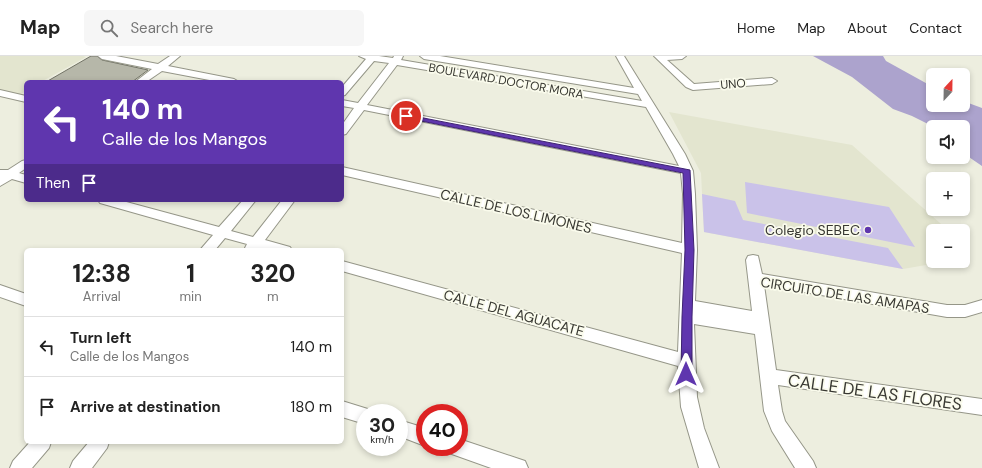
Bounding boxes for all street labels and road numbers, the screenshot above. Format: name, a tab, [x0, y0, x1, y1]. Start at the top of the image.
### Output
street label: BOULEVARD DOCTOR MORA	[427, 59, 585, 103]
street label: UNO	[720, 75, 746, 93]
street label: CALLE DE LOS LIMONES	[439, 185, 593, 237]
street label: CIRCUITO DE LAS AMAPAS	[759, 273, 931, 317]
street label: CALLE DEL AGUACATE	[442, 286, 586, 340]
street label: CALLE DE LAS FLORES	[787, 369, 963, 415]

